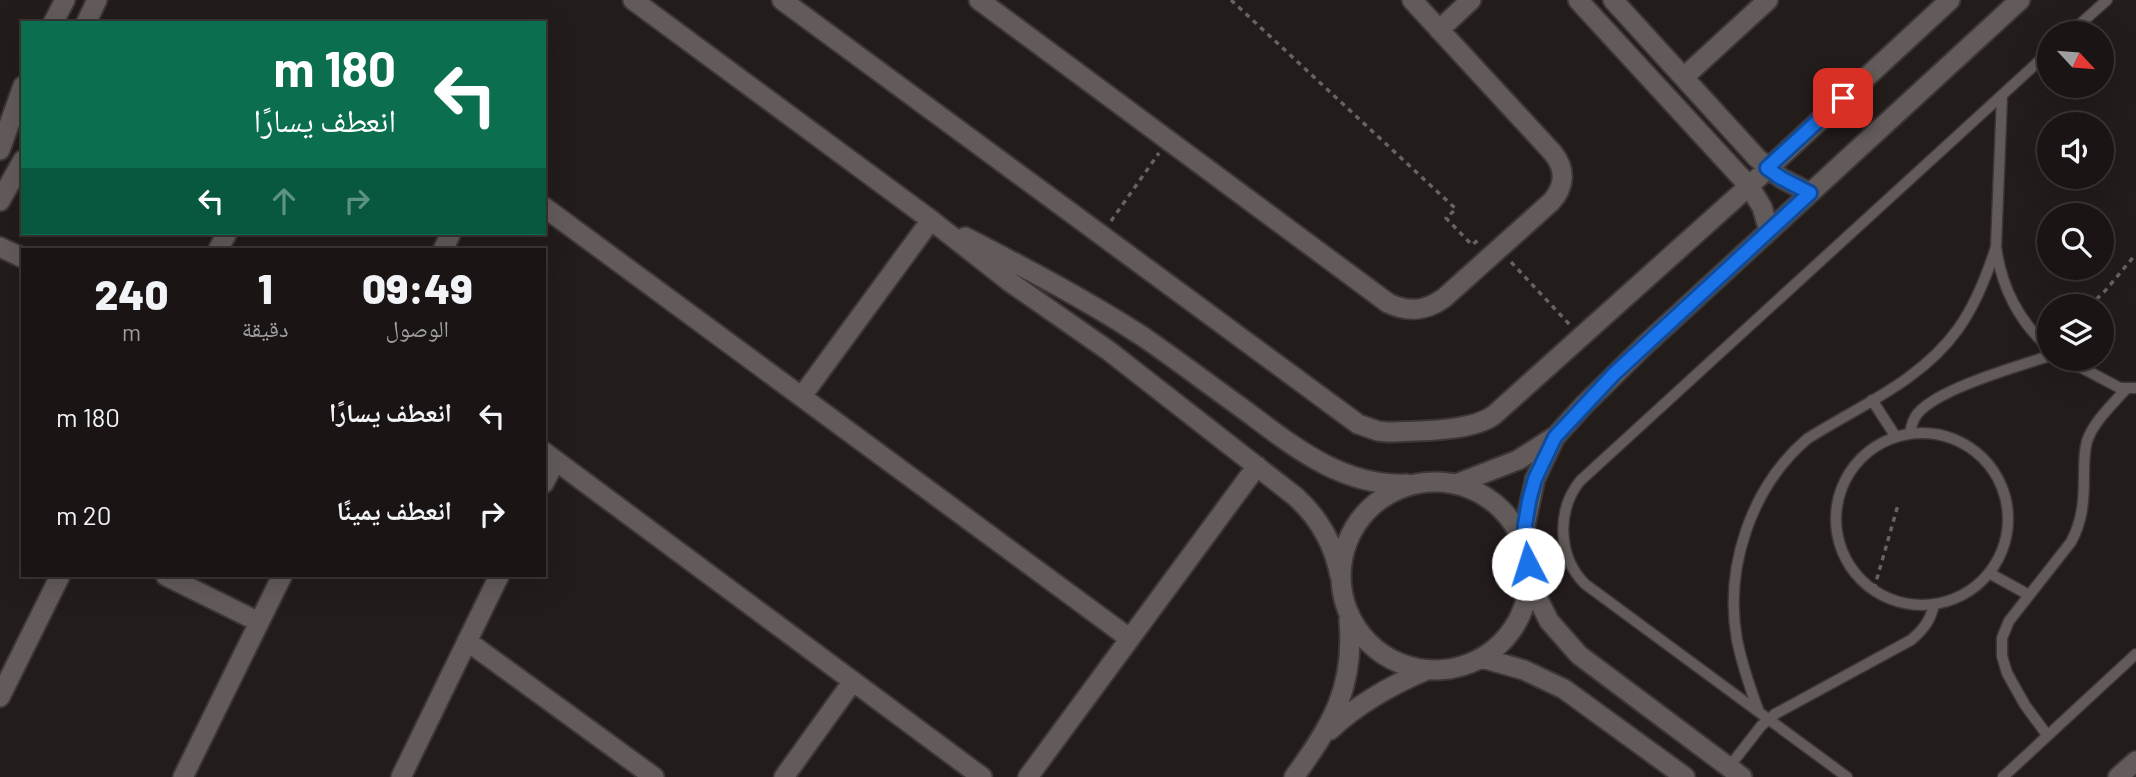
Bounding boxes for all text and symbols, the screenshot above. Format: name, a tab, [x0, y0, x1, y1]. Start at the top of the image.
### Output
north arrow	[2037, 21, 2114, 98]
map controls	[2037, 21, 2114, 371]
text: 180 m	[273, 38, 396, 97]
icon: left	[420, 49, 511, 140]
pin	[1813, 68, 1873, 128]
icon: arrive	[1824, 79, 1862, 117]
text: انعطف يسارًا	[253, 100, 396, 138]
button: sound	[2037, 112, 2114, 189]
icon: left	[192, 182, 230, 220]
icon: ahead	[265, 182, 303, 220]
icon: right	[338, 182, 376, 220]
button: search	[2037, 203, 2114, 280]
text: 1	[258, 262, 273, 312]
text: 09:49	[362, 262, 473, 312]
text: 240	[94, 268, 168, 318]
button: layers	[2037, 294, 2114, 371]
text: دقيقة	[242, 314, 289, 342]
text: الوصول	[385, 314, 449, 342]
text: m	[122, 318, 141, 346]
text: انعطف يسارًا	[329, 396, 452, 427]
icon: left	[473, 397, 511, 435]
text: 180 m	[56, 401, 120, 432]
text: انعطف يمينًا	[337, 494, 452, 525]
icon: right	[473, 495, 511, 533]
text: 20 m	[56, 499, 111, 530]
position arrow	[1491, 527, 1565, 601]

